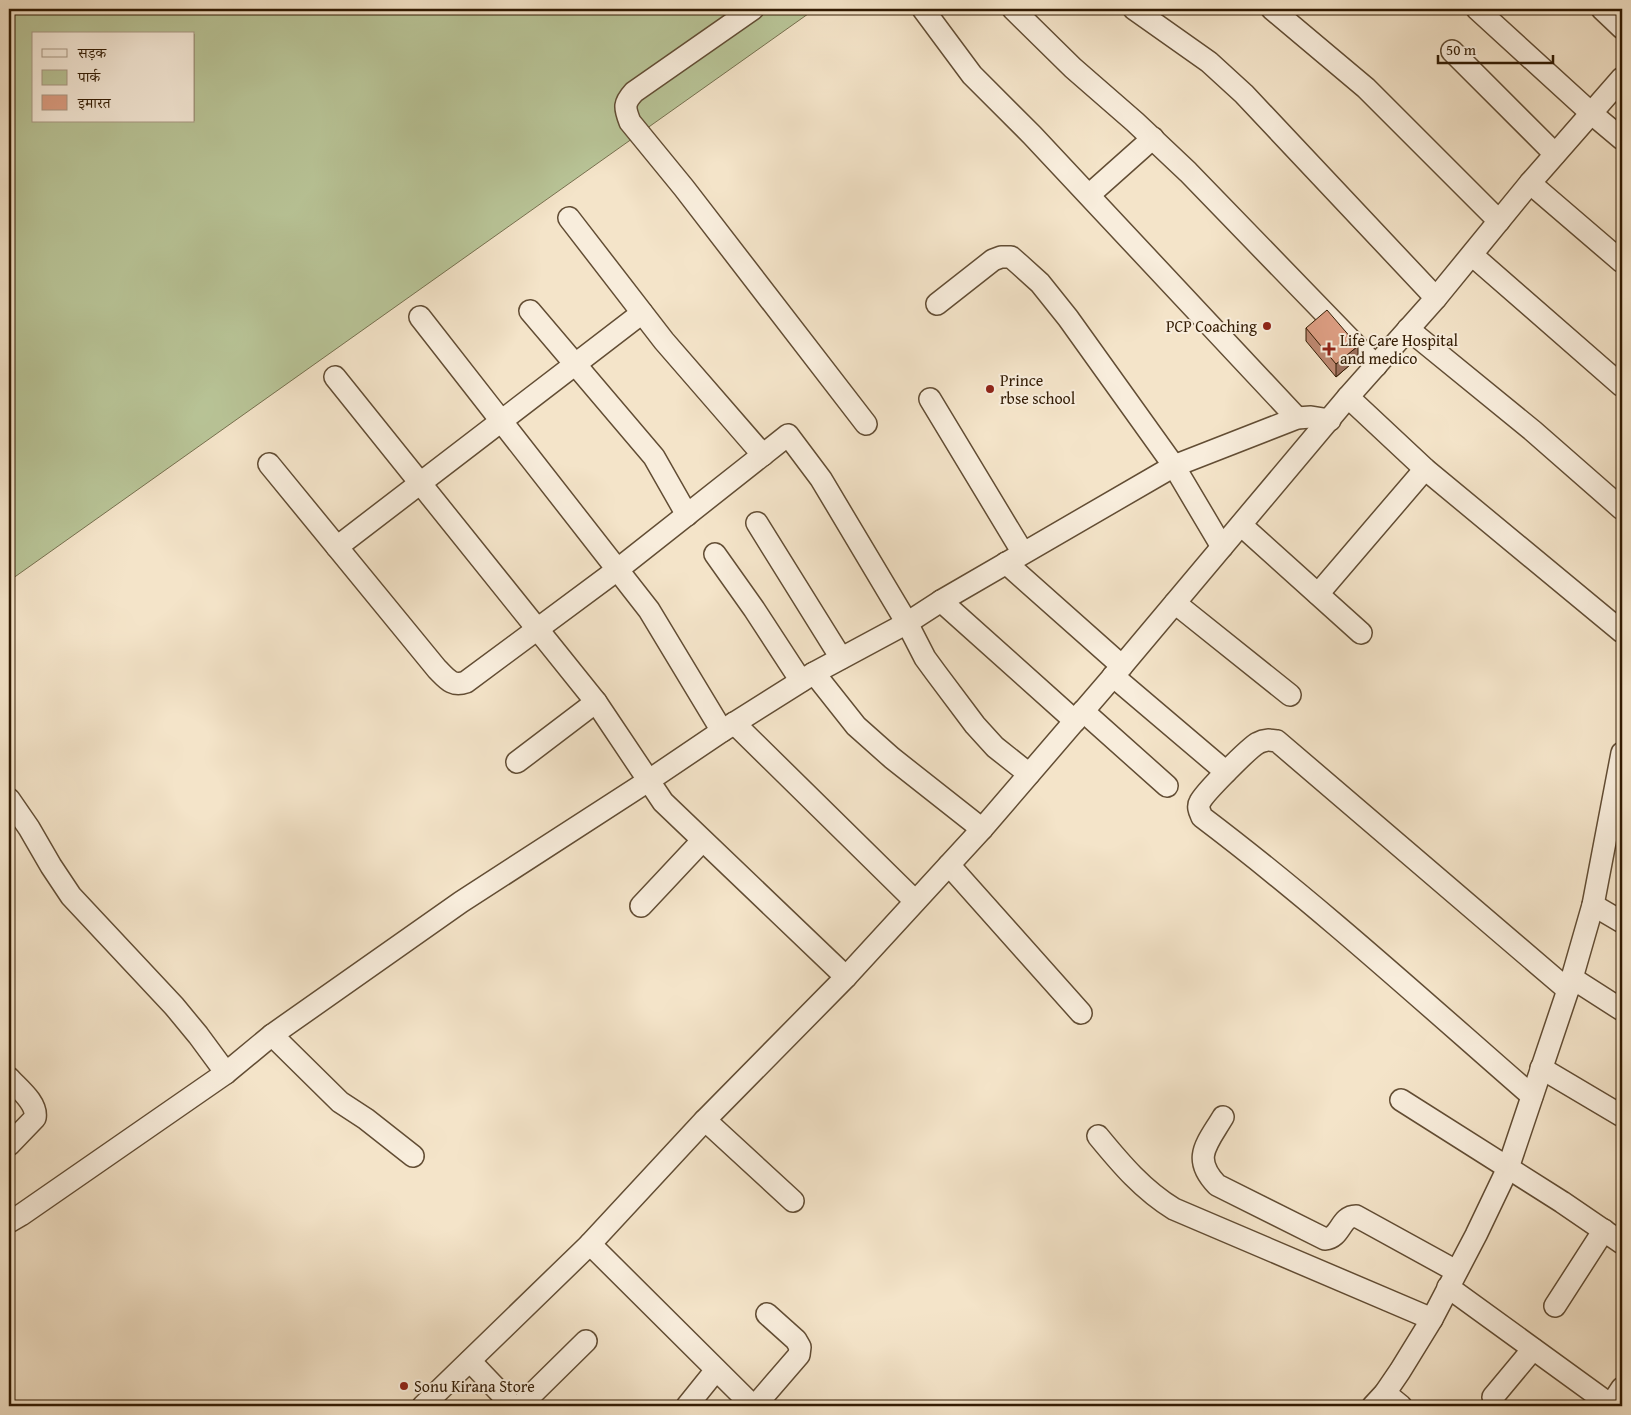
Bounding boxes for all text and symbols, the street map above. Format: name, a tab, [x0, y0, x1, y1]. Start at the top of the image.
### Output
legend	[32, 32, 195, 122]
scale bar	[1438, 32, 1554, 64]
text: 50 m	[1446, 39, 1477, 60]
text: सड़क	[77, 42, 107, 63]
text: पार्क	[77, 66, 101, 87]
text: इमारत	[77, 92, 112, 113]
place label: PCP Coaching	[1166, 314, 1257, 338]
marker: PCP Coaching	[1261, 320, 1273, 332]
place label: Life Care Hospital and medico	[1340, 328, 1459, 370]
marker: Life Care Hospital and medico	[1322, 342, 1336, 356]
place label: Prince rbse school	[1000, 368, 1076, 410]
marker: Prince rbse school	[984, 383, 996, 395]
place label: Sonu Kirana Store	[414, 1374, 535, 1398]
marker: Sonu Kirana Store	[398, 1380, 410, 1392]

